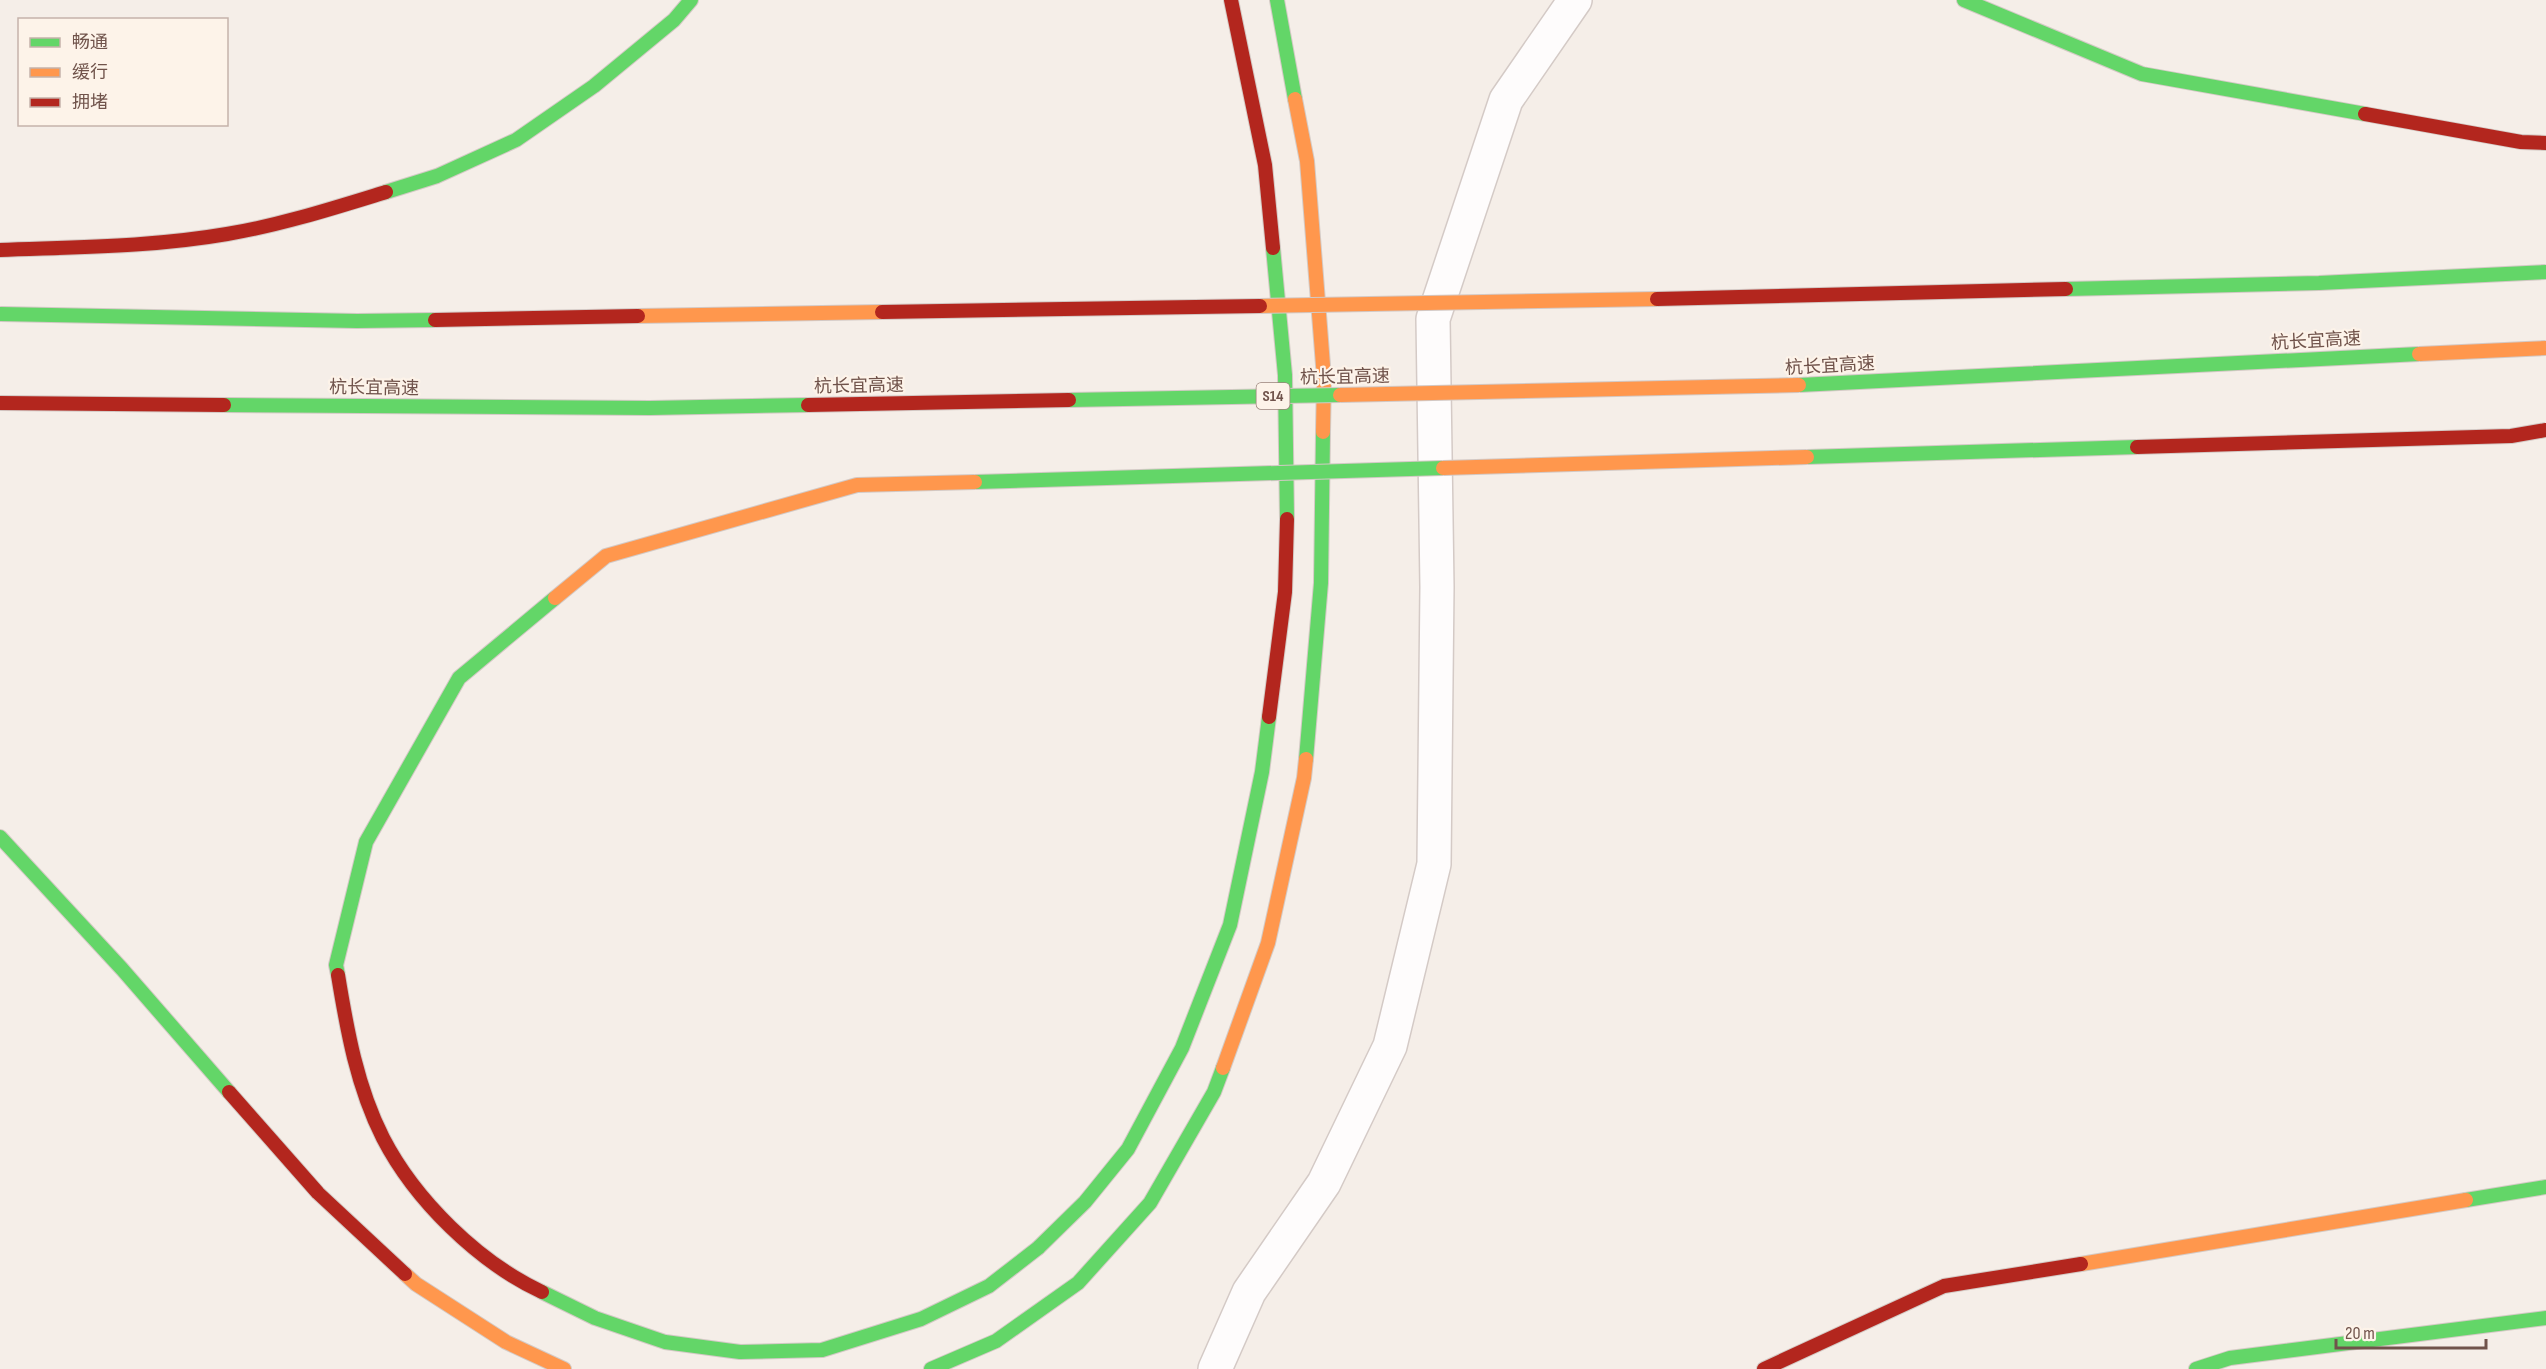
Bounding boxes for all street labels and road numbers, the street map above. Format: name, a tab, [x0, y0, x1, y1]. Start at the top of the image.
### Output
street label: 杭长宜高速	[2271, 328, 2361, 354]
street label: 杭长宜高速	[1785, 353, 1875, 379]
street label: 杭长宜高速	[1300, 366, 1390, 388]
street label: 杭长宜高速	[814, 375, 904, 397]
street label: 杭长宜高速	[329, 377, 419, 399]
road number: S14	[1256, 383, 1290, 409]

